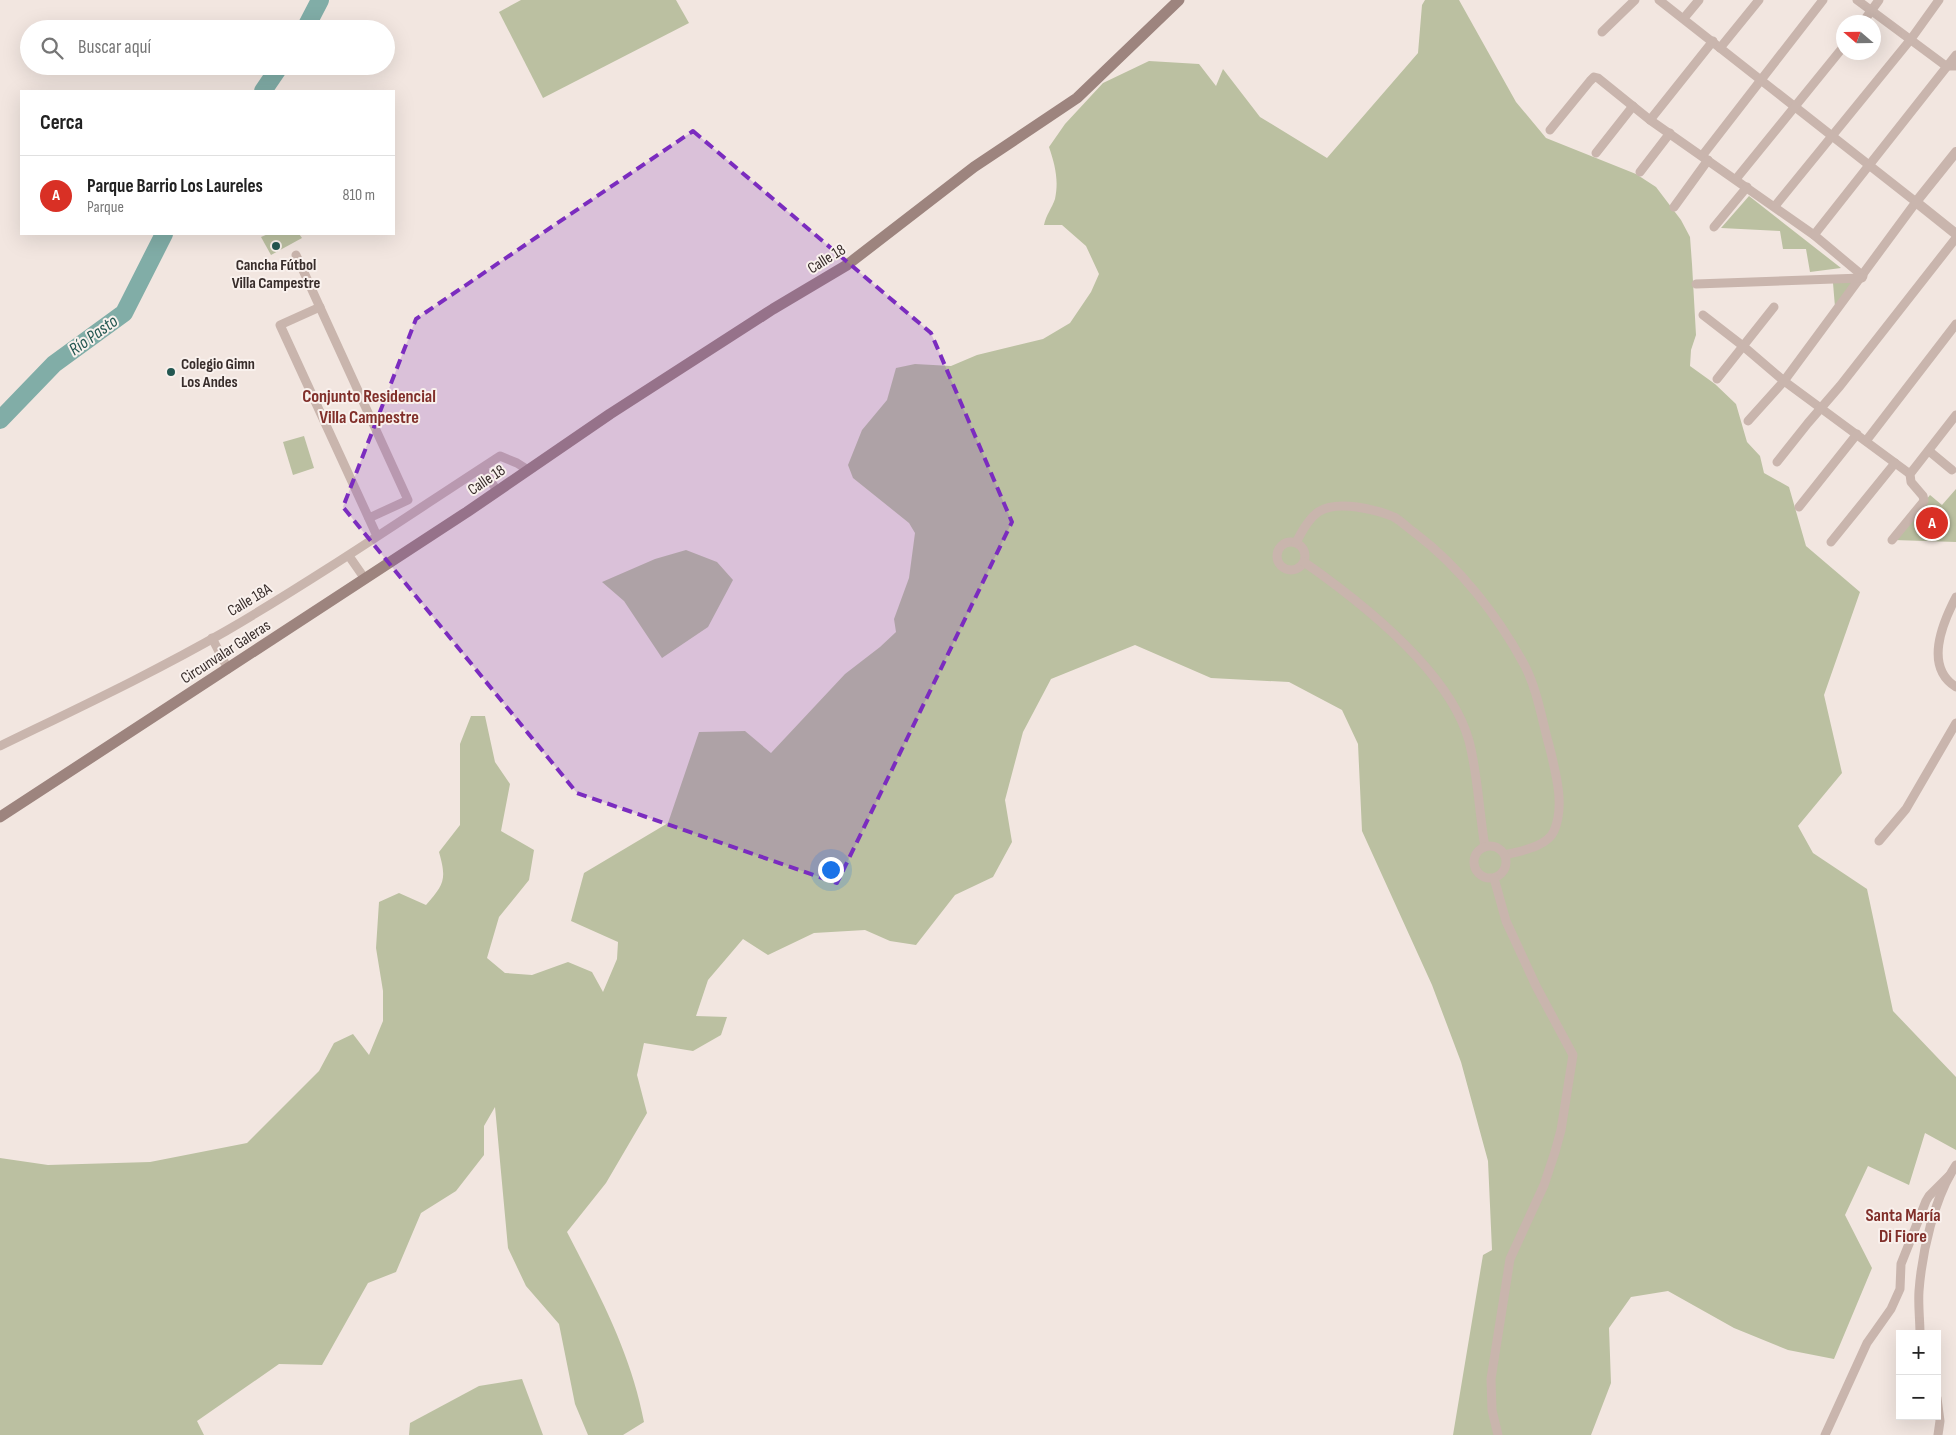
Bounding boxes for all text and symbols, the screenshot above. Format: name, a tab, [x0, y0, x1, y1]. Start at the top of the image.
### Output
north arrow	[1836, 15, 1881, 60]
search box	[20, 20, 395, 75]
icon: search	[38, 34, 66, 62]
text: Buscar aquí	[78, 36, 151, 59]
text: Cerca	[40, 110, 83, 135]
text: Parque Barrio Los Laureles	[87, 175, 263, 198]
text: A	[52, 186, 60, 205]
text: 810 m	[342, 186, 375, 205]
text: Parque	[87, 198, 124, 217]
marker: Cancha Fútbol Villa Campestre	[270, 240, 282, 252]
street label: Calle 18	[804, 240, 849, 278]
place label: Cancha Fútbol Villa Campestre	[232, 256, 320, 293]
water label: Río Pasto	[65, 310, 122, 360]
place label: Colegio Gimn Los Andes	[181, 355, 255, 392]
marker: Colegio Gimn Los Andes	[165, 366, 177, 378]
district label: Conjunto Residencial Villa Campestre	[302, 386, 436, 428]
street label: Calle 18	[464, 461, 509, 500]
pin: A	[1916, 504, 1948, 542]
street label: Calle 18A	[224, 580, 275, 621]
street label: Circunvalar Galeras	[177, 616, 274, 688]
your location	[818, 857, 844, 883]
district label: Santa María Di Fiore	[1866, 1205, 1941, 1247]
map controls	[1896, 1330, 1941, 1420]
button: +	[1896, 1330, 1941, 1375]
button: −	[1896, 1375, 1941, 1420]

